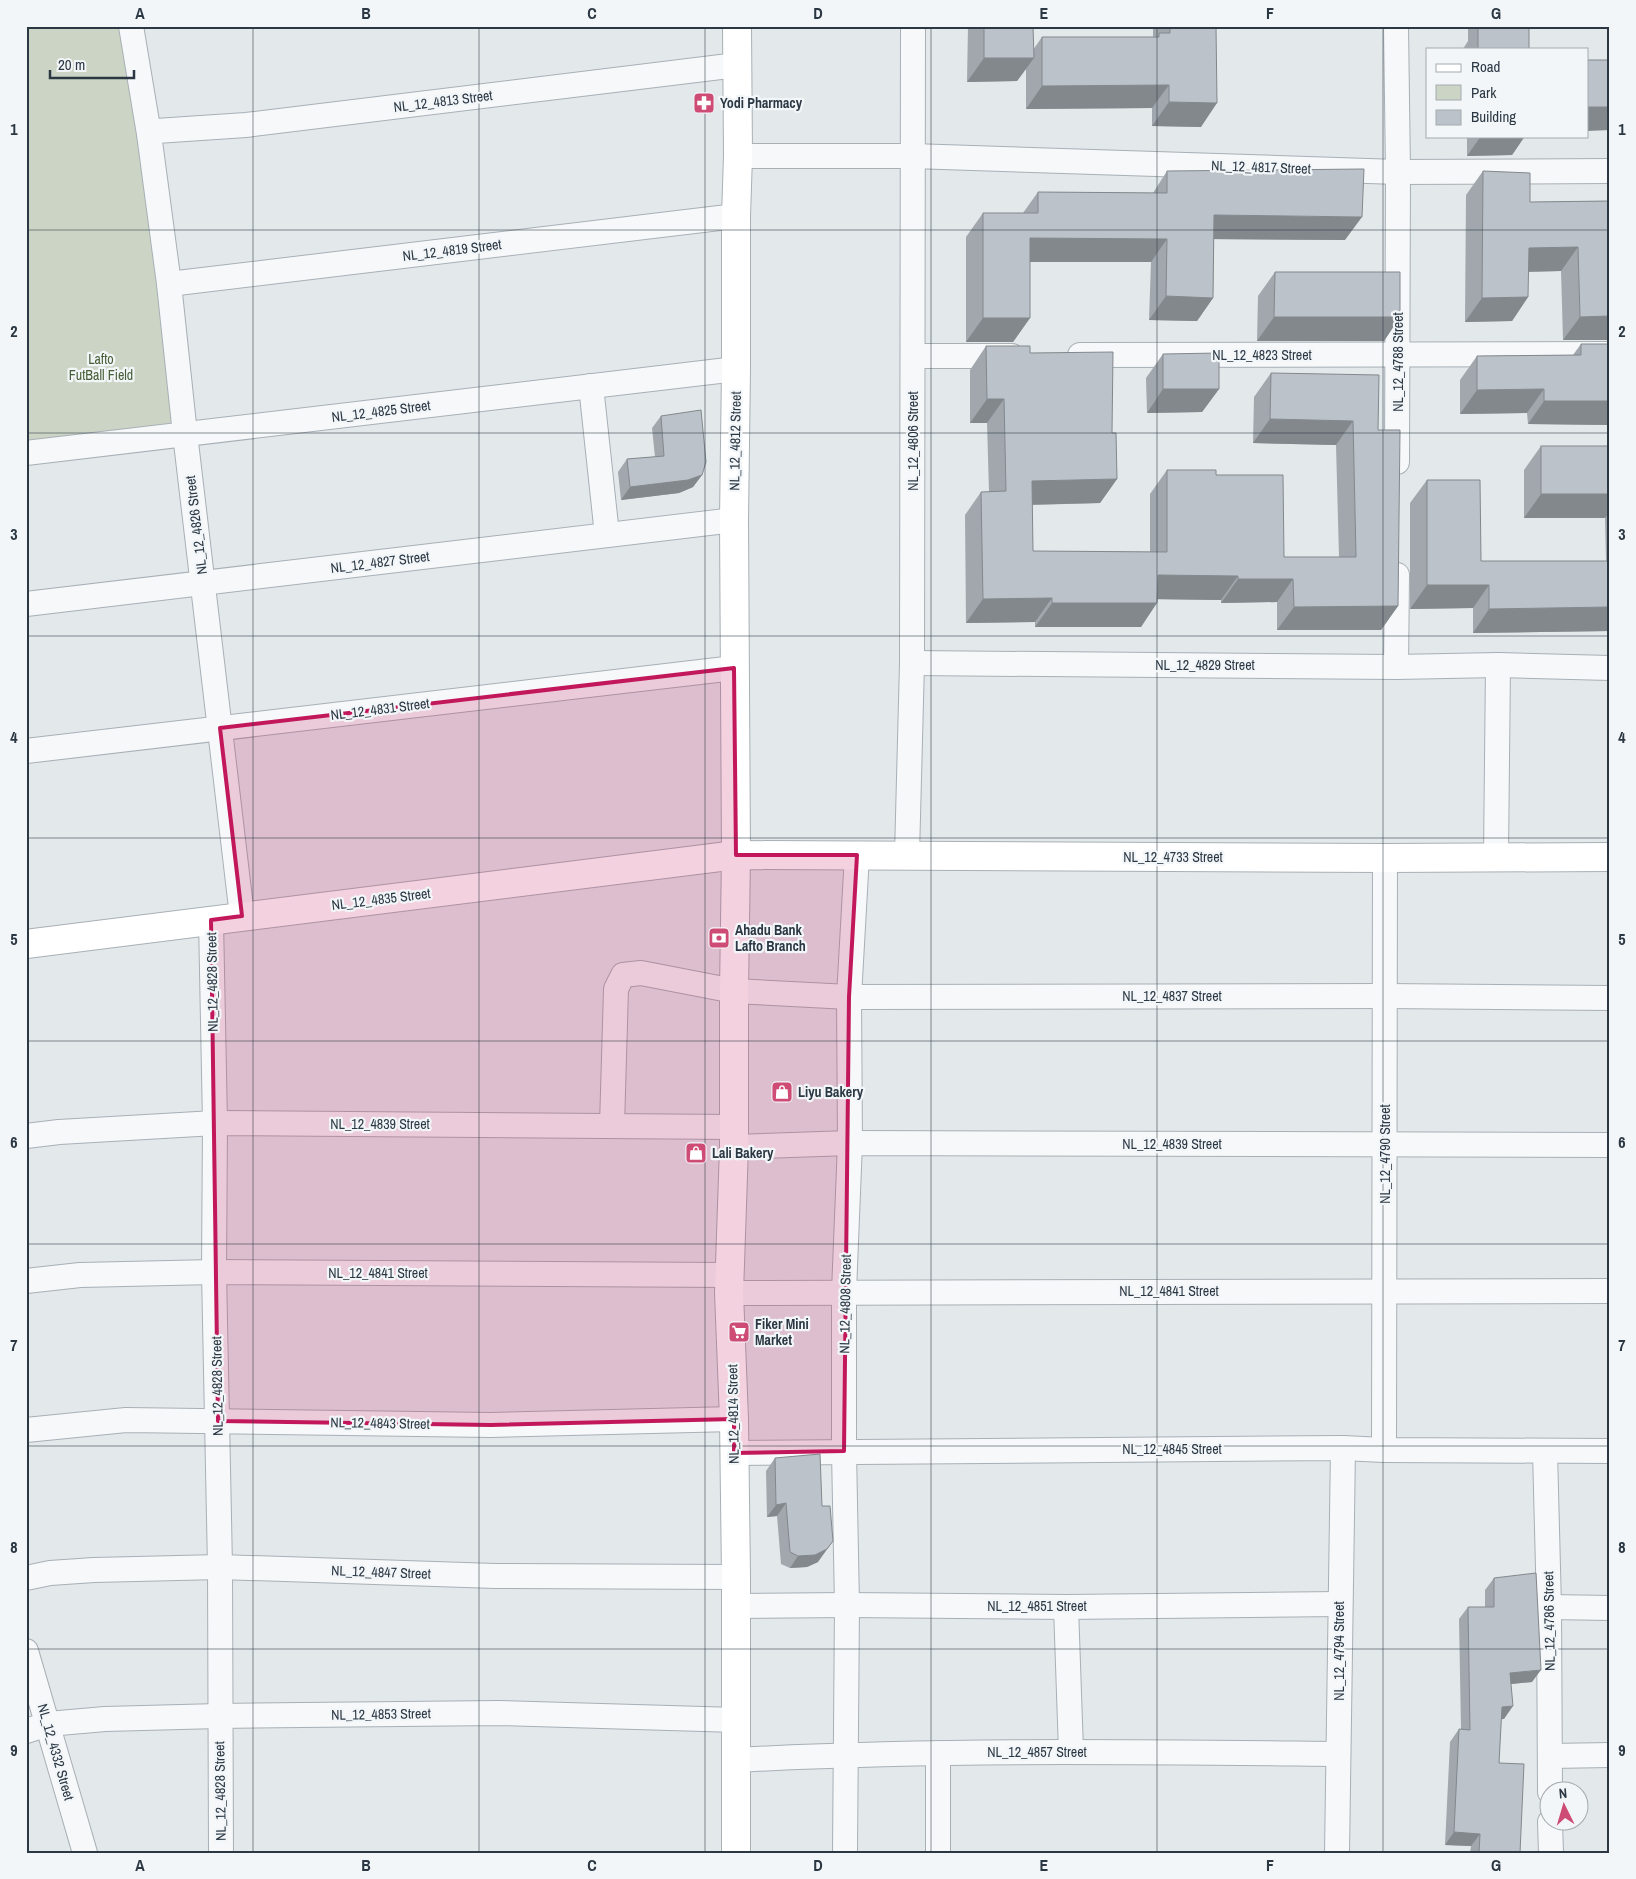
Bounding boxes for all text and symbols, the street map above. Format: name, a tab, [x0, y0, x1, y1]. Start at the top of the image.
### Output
text: A	[135, 2, 145, 24]
text: B	[361, 2, 371, 24]
text: C	[587, 2, 597, 24]
text: D	[813, 2, 823, 24]
text: E	[1040, 2, 1049, 24]
text: F	[1266, 2, 1274, 24]
text: G	[1491, 2, 1501, 24]
scale bar	[50, 48, 134, 80]
legend	[1426, 48, 1588, 138]
text: 20 m	[58, 54, 85, 75]
text: Road	[1471, 56, 1500, 77]
text: Park	[1471, 82, 1497, 103]
street label: NL_12_4813 Street	[392, 86, 494, 116]
pharmacy icon: Yodi Pharmacy	[692, 91, 716, 115]
place label: Yodi Pharmacy	[720, 94, 803, 112]
text: Building	[1471, 106, 1516, 127]
text: 1	[10, 118, 18, 140]
text: 1	[1618, 118, 1626, 140]
street label: NL_12_4817 Street	[1211, 156, 1311, 178]
street label: NL_12_4819 Street	[401, 235, 503, 265]
street label: NL_12_4788 Street	[1389, 312, 1407, 412]
text: 2	[10, 320, 18, 342]
text: 2	[1618, 320, 1626, 342]
street label: NL_12_4823 Street	[1212, 346, 1312, 364]
park label: Lafto FutBall Field	[69, 350, 133, 384]
street label: NL_12_4812 Street	[725, 391, 745, 491]
street label: NL_12_4806 Street	[904, 391, 922, 491]
street label: NL_12_4825 Street	[330, 396, 432, 426]
street label: NL_12_4826 Street	[181, 474, 211, 576]
text: 3	[10, 523, 18, 545]
text: 3	[1618, 523, 1626, 545]
street label: NL_12_4827 Street	[329, 547, 431, 577]
street label: NL_12_4829 Street	[1155, 656, 1255, 674]
street label: NL_12_4831 Street	[329, 694, 431, 724]
text: 4	[10, 726, 18, 748]
text: 4	[1618, 726, 1626, 748]
street label: NL_12_4733 Street	[1123, 848, 1223, 866]
street label: NL_12_4835 Street	[330, 884, 432, 914]
place label: Ahadu Bank Lafto Branch	[735, 921, 806, 955]
bank icon: Ahadu Bank Lafto Branch	[707, 926, 731, 950]
text: 5	[10, 928, 18, 950]
text: 5	[1618, 928, 1626, 950]
street label: NL_12_4828 Street	[202, 932, 222, 1032]
street label: NL_12_4837 Street	[1122, 987, 1222, 1005]
shop icon: Liyu Bakery	[770, 1080, 794, 1104]
place label: Liyu Bakery	[798, 1083, 864, 1101]
street label: NL_12_4790 Street	[1376, 1104, 1394, 1204]
street label: NL_12_4839 Street	[330, 1115, 430, 1133]
text: 6	[10, 1131, 18, 1153]
text: 6	[1618, 1131, 1626, 1153]
street label: NL_12_4839 Street	[1122, 1135, 1222, 1153]
shop icon: Lali Bakery	[684, 1141, 708, 1165]
place label: Lali Bakery	[712, 1144, 774, 1162]
street label: NL_12_4808 Street	[835, 1254, 855, 1354]
street label: NL_12_4841 Street	[328, 1264, 428, 1282]
street label: NL_12_4841 Street	[1119, 1282, 1219, 1300]
place label: Fiker Mini Market	[755, 1315, 809, 1349]
supermarket icon: Fiker Mini Market	[727, 1320, 751, 1344]
text: 7	[10, 1334, 18, 1356]
text: 7	[1618, 1334, 1626, 1356]
street label: NL_12_4828 Street	[207, 1336, 227, 1436]
street label: NL_12_4814 Street	[723, 1364, 743, 1464]
street label: NL_12_4843 Street	[330, 1413, 430, 1433]
street label: NL_12_4845 Street	[1122, 1440, 1222, 1458]
text: 8	[10, 1536, 18, 1558]
text: 8	[1618, 1536, 1626, 1558]
street label: NL_12_4847 Street	[331, 1561, 431, 1583]
street label: NL_12_4786 Street	[1539, 1571, 1559, 1671]
street label: NL_12_4851 Street	[987, 1597, 1087, 1615]
street label: NL_12_4794 Street	[1330, 1601, 1348, 1701]
street label: NL_12_4332 Street	[34, 1702, 78, 1802]
street label: NL_12_4853 Street	[331, 1704, 431, 1724]
text: 9	[10, 1739, 18, 1761]
text: 9	[1618, 1739, 1626, 1761]
street label: NL_12_4828 Street	[210, 1741, 230, 1841]
street label: NL_12_4857 Street	[987, 1743, 1087, 1761]
north arrow	[1538, 1782, 1588, 1832]
text: N	[1558, 1784, 1568, 1802]
text: A	[135, 1854, 145, 1876]
text: B	[361, 1854, 371, 1876]
text: C	[587, 1854, 597, 1876]
text: D	[813, 1854, 823, 1876]
text: E	[1040, 1854, 1049, 1876]
text: F	[1266, 1854, 1274, 1876]
text: G	[1491, 1854, 1501, 1876]

